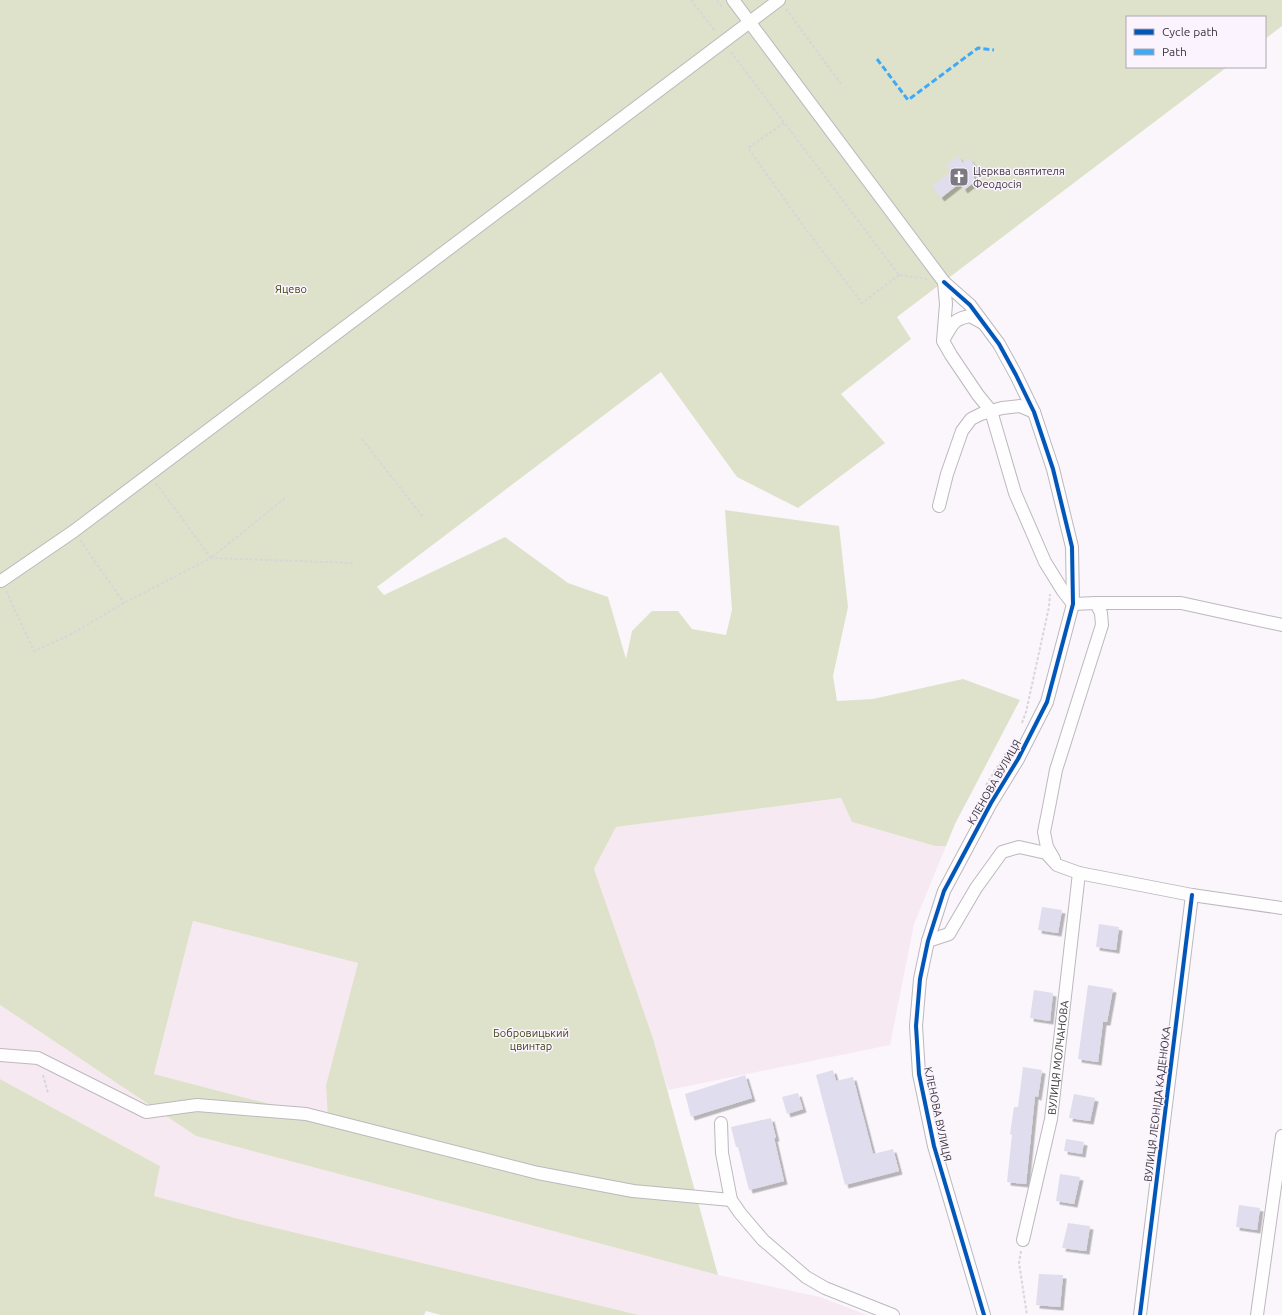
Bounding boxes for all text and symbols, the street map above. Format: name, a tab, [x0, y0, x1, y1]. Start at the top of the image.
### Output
legend	[1126, 16, 1266, 68]
text: Cycle path	[1162, 25, 1218, 38]
text: Path	[1162, 45, 1187, 58]
place label: Церква святителя Феодосія	[973, 165, 1065, 190]
church icon: Церква святителя Феодосія	[948, 166, 970, 188]
park label: Яцево	[275, 283, 307, 295]
street label: КЛЕНОВА ВУЛИЦЯ	[965, 737, 1023, 827]
street label: ВУЛИЦЯ МОЛЧАНОВА	[1046, 999, 1071, 1115]
street label: ВУЛИЦЯ ЛЕОНІДА КАДЕНЮКА	[1142, 1025, 1173, 1182]
park label: Бобровицький цвинтар	[493, 1027, 569, 1052]
street label: КЛЕНОВА ВУЛИЦЯ	[922, 1066, 954, 1162]

